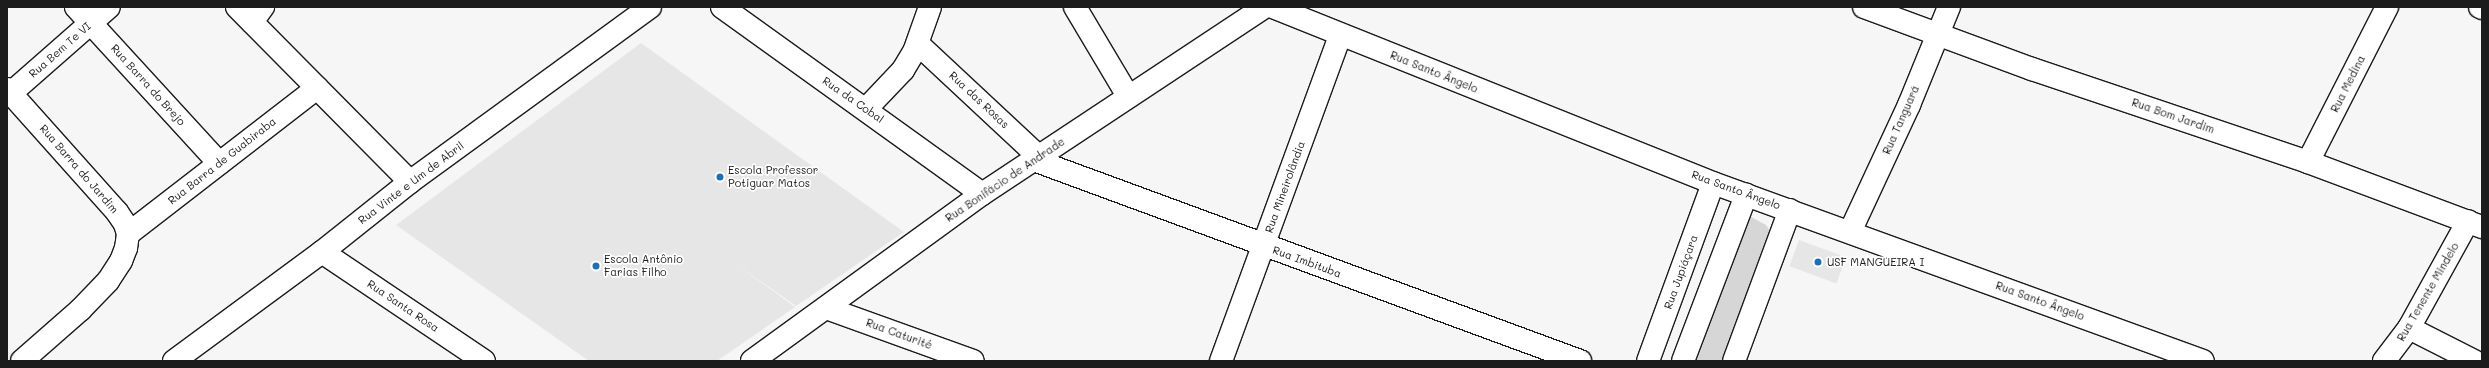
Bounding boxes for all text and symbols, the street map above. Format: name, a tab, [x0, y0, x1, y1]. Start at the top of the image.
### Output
street label: Rua Bem Te VI	[26, 20, 94, 80]
street label: Rua Barra do Brejo	[108, 42, 188, 128]
street label: Rua Santo Ângelo	[1388, 48, 1480, 96]
street label: Rua Medina	[2328, 53, 2368, 115]
street label: Rua das Rosas	[946, 69, 1012, 131]
street label: Rua da Cobal	[820, 74, 886, 126]
street label: Rua Tanguará	[1880, 83, 1922, 157]
street label: Rua Bom Jardim	[2130, 96, 2216, 136]
street label: Rua Barra de Guabiraba	[165, 115, 279, 207]
street label: Rua Barra do Jardim	[37, 122, 121, 216]
street label: Rua Bonifácio de Andrade	[943, 135, 1067, 225]
street label: Rua Vinte e Um de Abril	[356, 139, 466, 227]
street label: Rua Mineirolândia	[1262, 139, 1308, 235]
place label: Escola Professor Potiguar Matos	[728, 164, 818, 190]
street label: Rua Santo Ângelo	[1690, 168, 1782, 212]
marker: Escola Professor Potiguar Matos	[715, 172, 725, 182]
street label: Rua Jupiáçara	[1661, 233, 1701, 311]
street label: Rua Tenente Mindelo	[2394, 240, 2462, 344]
street label: Rua Imbituba	[1271, 243, 1343, 281]
place label: Escola Antônio Farias Filho	[604, 253, 683, 279]
place label: USF MANGUEIRA I	[1827, 255, 1924, 269]
marker: USF MANGUEIRA I	[1812, 256, 1824, 268]
marker: Escola Antônio Farias Filho	[591, 261, 601, 271]
street label: Rua Santa Rosa	[365, 277, 441, 335]
street label: Rua Santo Ângelo	[1994, 279, 2086, 323]
street label: Rua Caturité	[864, 316, 934, 352]

